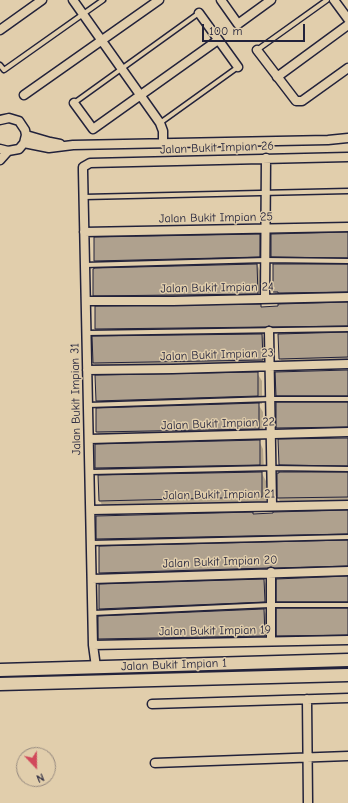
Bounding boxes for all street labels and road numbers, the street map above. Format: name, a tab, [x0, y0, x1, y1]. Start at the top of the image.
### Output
street label: Jalan Bukit Impian 26	[160, 139, 274, 157]
street label: Jalan Bukit Impian 25	[159, 210, 273, 226]
street label: Jalan Bukit Impian 24	[160, 280, 274, 296]
street label: Jalan Bukit Impian 31	[68, 343, 84, 455]
street label: Jalan Bukit Impian 23	[160, 346, 274, 364]
street label: Jalan Bukit Impian 22	[161, 415, 275, 433]
street label: Jalan Bukit Impian 21	[163, 487, 275, 503]
street label: Jalan Bukit Impian 20	[162, 553, 278, 571]
street label: Jalan Bukit Impian 19	[159, 623, 271, 639]
street label: Jalan Bukit Impian 1	[121, 656, 227, 674]

